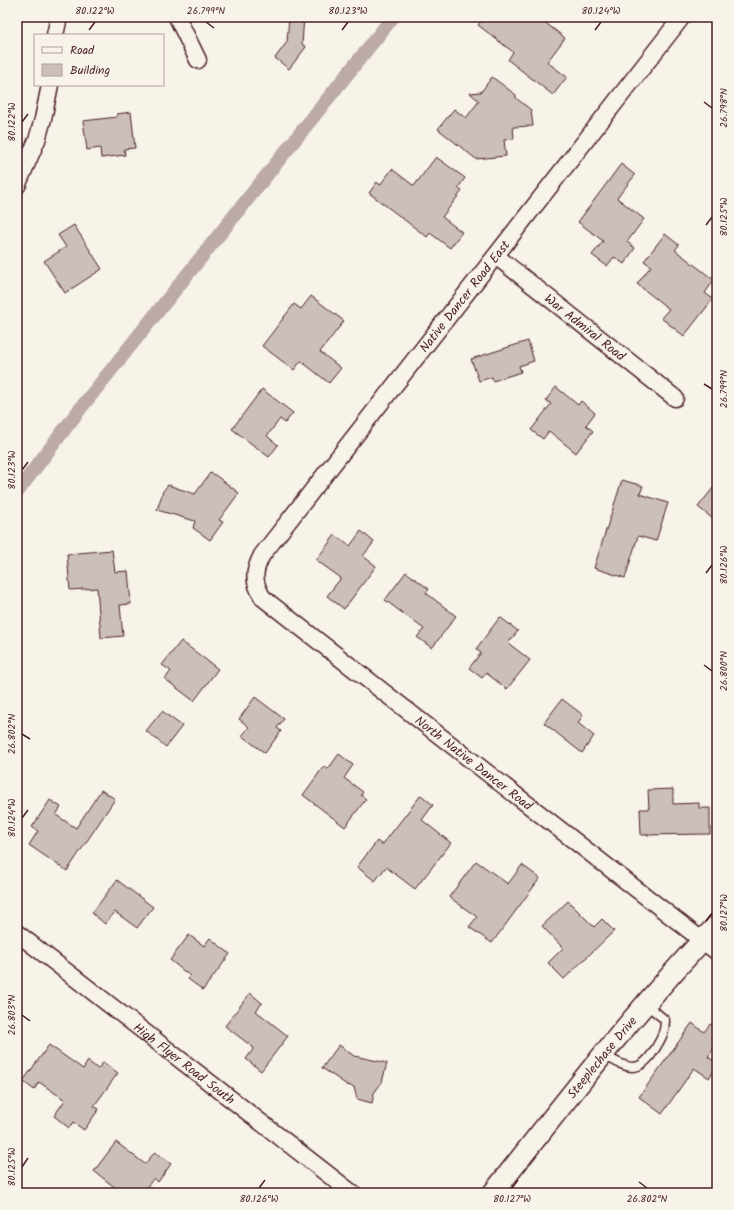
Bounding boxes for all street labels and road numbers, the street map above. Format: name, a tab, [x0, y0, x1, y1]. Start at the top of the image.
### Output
street label: Native Dancer Road East	[415, 235, 516, 358]
street label: War Admiral Road	[539, 289, 630, 367]
street label: North Native Dancer Road	[410, 711, 537, 817]
street label: Steeplechase Drive	[562, 1012, 643, 1104]
street label: High Flyer Road South	[128, 1018, 239, 1111]

